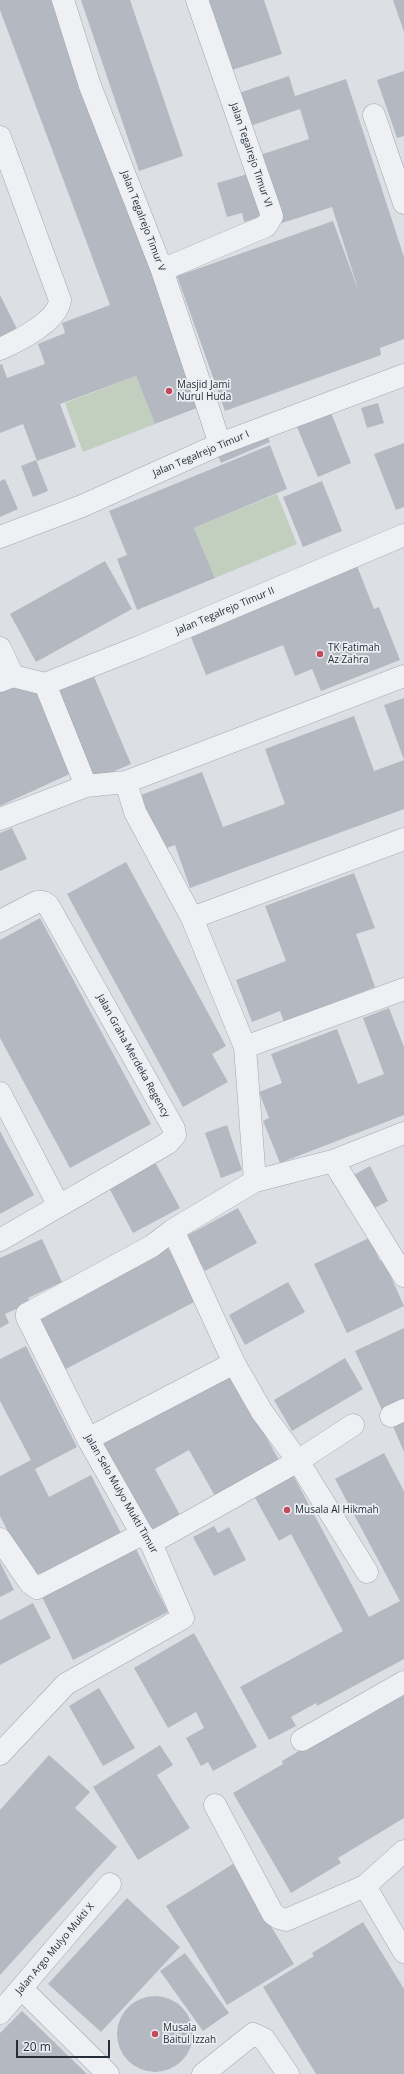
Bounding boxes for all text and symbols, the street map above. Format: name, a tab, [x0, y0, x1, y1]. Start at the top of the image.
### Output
street label: Jalan Tegalrejo Timur VI	[228, 101, 274, 209]
street label: Jalan Tegalrejo Timur V	[118, 169, 168, 273]
place label: Masjid Jami Nurul Huda	[177, 379, 231, 402]
marker: Masjid Jami Nurul Huda	[164, 386, 174, 396]
street label: Jalan Tegalrejo Timur I	[151, 428, 251, 480]
street label: Jalan Tegalrejo Timur II	[174, 585, 276, 637]
place label: TK Fatimah Az Zahra	[328, 642, 380, 666]
marker: TK Fatimah Az Zahra	[315, 649, 325, 659]
street label: Jalan Graha Merdeka Regency	[94, 992, 172, 1120]
street label: Jalan Selo Mulyo Mukti Timur	[82, 1432, 160, 1556]
place label: Musala Al Hikmah	[295, 1504, 379, 1516]
marker: Musala Al Hikmah	[282, 1505, 292, 1515]
street label: Jalan Argo Mulyo Mukti X	[13, 1901, 97, 1997]
place label: Musala Baitul Izzah	[163, 2022, 216, 2046]
marker: Musala Baitul Izzah	[150, 2029, 160, 2039]
scale bar	[18, 2032, 112, 2058]
text: 20 m	[23, 2038, 51, 2055]

